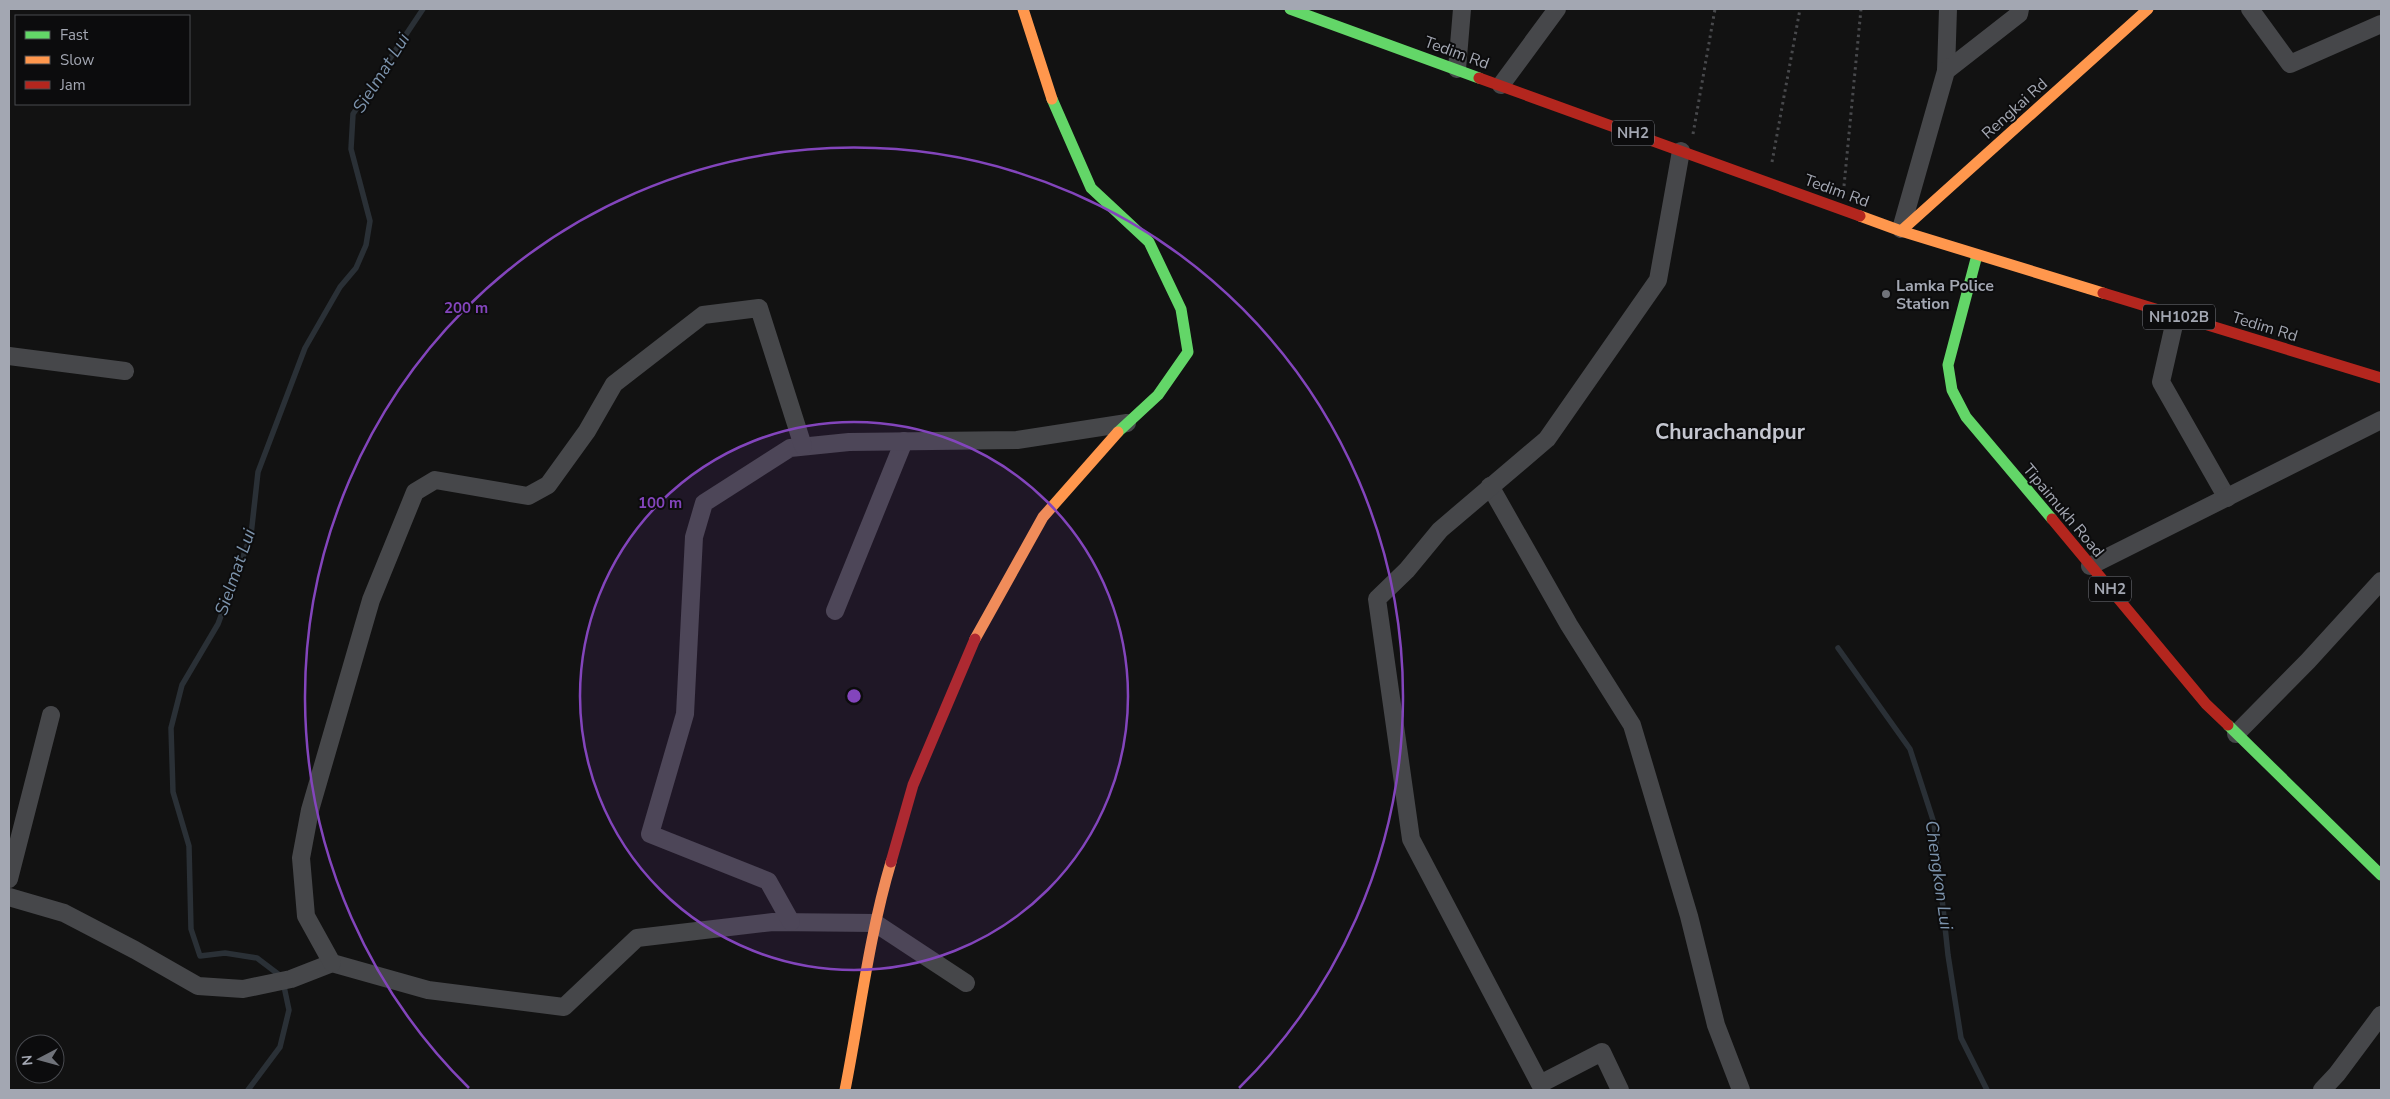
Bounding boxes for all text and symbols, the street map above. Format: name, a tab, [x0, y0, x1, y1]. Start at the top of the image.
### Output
legend	[15, 15, 190, 105]
text: Fast	[60, 25, 89, 45]
water label: Sielmat Lui	[347, 28, 415, 117]
street label: Tedim Rd	[1421, 31, 1492, 75]
text: Slow	[60, 50, 95, 70]
street label: Rengkai Rd	[1977, 73, 2052, 144]
text: Jam	[59, 75, 86, 95]
road number: NH2	[1612, 120, 1654, 146]
street label: Tedim Rd	[1801, 169, 1872, 213]
place label: Lamka Police Station	[1896, 275, 1994, 315]
marker: Lamka Police Station	[1880, 288, 1892, 300]
text: 200 m	[444, 298, 488, 318]
road number: NH102B	[2143, 304, 2215, 330]
street label: Tedim Rd	[2229, 307, 2300, 347]
district label: Churachandpur	[1655, 418, 1806, 446]
street label: Tipaimukh Road	[2018, 459, 2109, 562]
text: 100 m	[638, 493, 682, 513]
water label: Sielmat Lui	[209, 525, 261, 618]
road number: NH2	[2089, 576, 2131, 602]
centre of rings	[845, 687, 863, 705]
water label: Chengkon Lui	[1919, 819, 1959, 932]
north arrow	[15, 1034, 65, 1084]
text: N	[18, 1054, 38, 1067]

